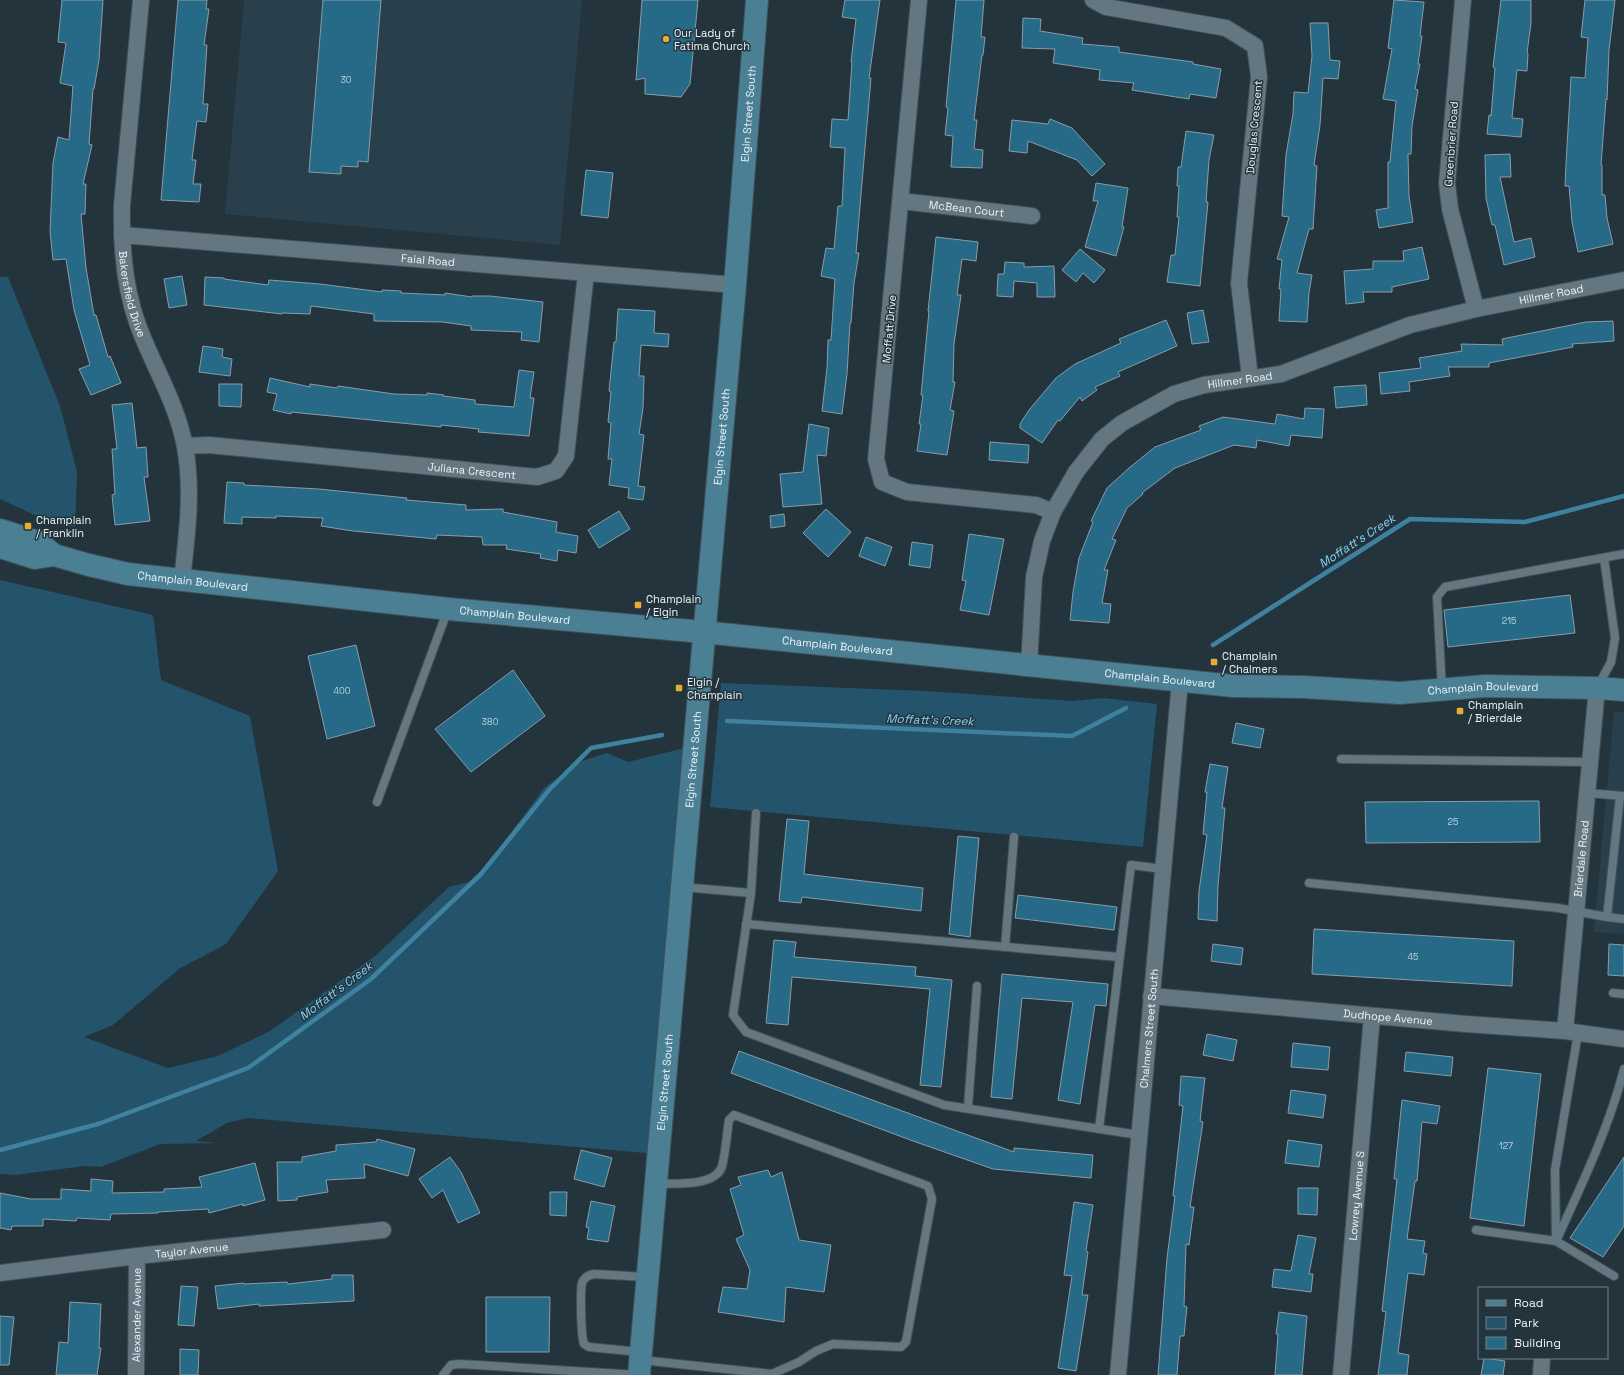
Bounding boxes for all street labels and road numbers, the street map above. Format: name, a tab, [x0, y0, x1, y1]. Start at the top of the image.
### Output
street label: Elgin Street South	[738, 65, 759, 163]
street label: Douglas Crescent	[1243, 80, 1265, 174]
street label: Greenbrier Road	[1441, 101, 1461, 187]
street label: McBean Court	[928, 197, 1005, 220]
street label: Bakersfield Drive	[116, 250, 149, 339]
street label: Faial Road	[401, 251, 455, 269]
street label: Hillmer Road	[1518, 281, 1585, 307]
street label: Moffatt Drive	[879, 294, 899, 364]
street label: Hillmer Road	[1207, 368, 1273, 391]
street label: Elgin Street South	[710, 388, 733, 485]
street label: Juliana Crescent	[427, 459, 517, 482]
street label: Champlain Boulevard	[137, 568, 249, 594]
street label: Champlain Boulevard	[459, 603, 571, 627]
street label: Champlain Boulevard	[782, 633, 893, 658]
street label: Champlain Boulevard	[1104, 666, 1216, 691]
street label: Champlain Boulevard	[1427, 679, 1539, 698]
street label: Elgin Street South	[682, 711, 704, 808]
street label: Brierdale Road	[1571, 820, 1592, 898]
street label: Chalmers Street South	[1137, 968, 1161, 1089]
street label: Dudhope Avenue	[1343, 1006, 1433, 1028]
street label: Elgin Street South	[654, 1033, 676, 1131]
street label: Lowrey Avenue S	[1346, 1150, 1367, 1241]
street label: Taylor Avenue	[154, 1239, 229, 1261]
street label: Alexander Avenue	[129, 1268, 144, 1362]

